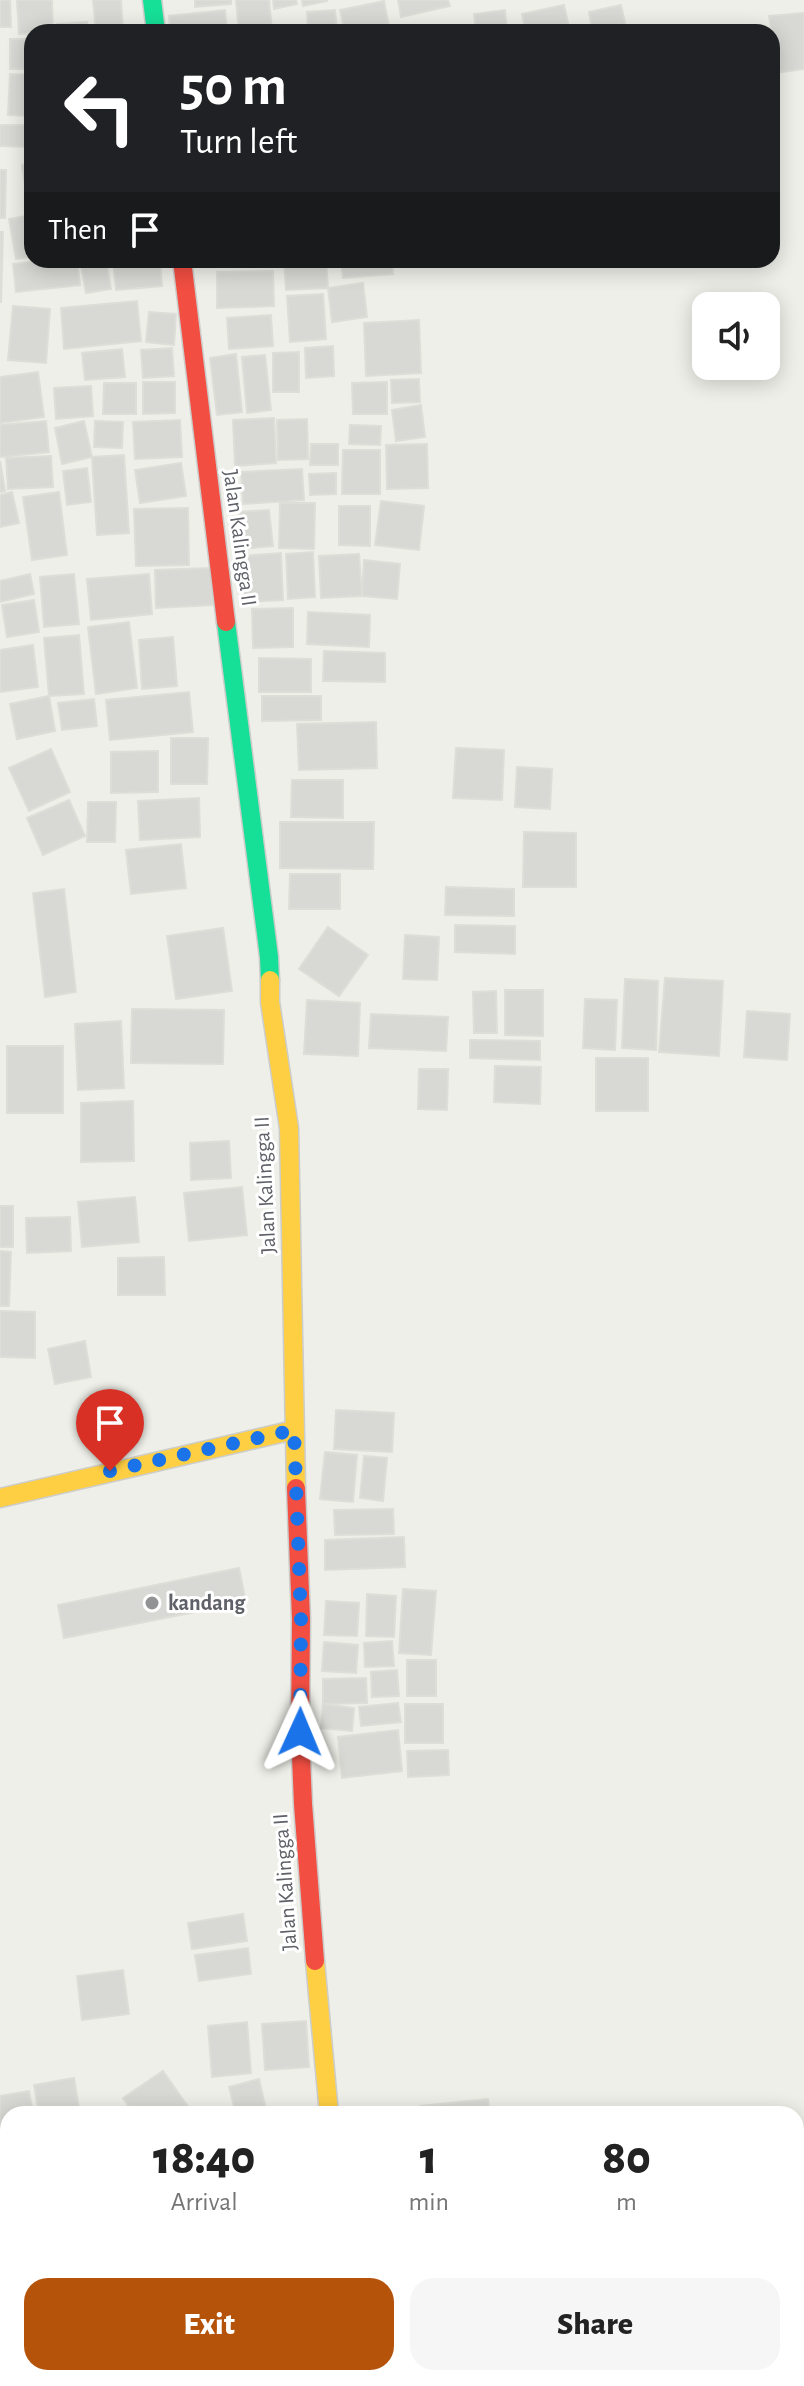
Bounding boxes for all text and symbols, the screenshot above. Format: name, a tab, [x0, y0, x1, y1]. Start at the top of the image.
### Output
icon: left	[48, 56, 152, 160]
text: 50 m	[180, 59, 287, 115]
text: Turn left	[180, 124, 297, 160]
icon: arrive	[123, 208, 167, 252]
text: Then	[48, 215, 107, 245]
map controls	[692, 292, 780, 380]
button: sound	[692, 292, 780, 380]
street label: Jalan Kalingga II	[220, 468, 260, 608]
street label: Jalan Kalingga II	[250, 1116, 280, 1254]
pin	[76, 1389, 144, 1471]
icon: arrive	[88, 1401, 132, 1445]
place label: kandang	[168, 1592, 246, 1614]
marker: kandang	[143, 1594, 161, 1612]
position arrow	[258, 1690, 342, 1774]
street label: Jalan Kalingga II	[269, 1813, 301, 1951]
text: 18:40	[153, 2135, 255, 2183]
text: 1	[420, 2135, 437, 2183]
text: 80	[602, 2135, 651, 2183]
text: Arrival	[171, 2189, 238, 2215]
text: min	[408, 2189, 449, 2215]
text: m	[616, 2189, 637, 2215]
button: Exit	[24, 2278, 394, 2370]
button: Share	[410, 2278, 780, 2370]

